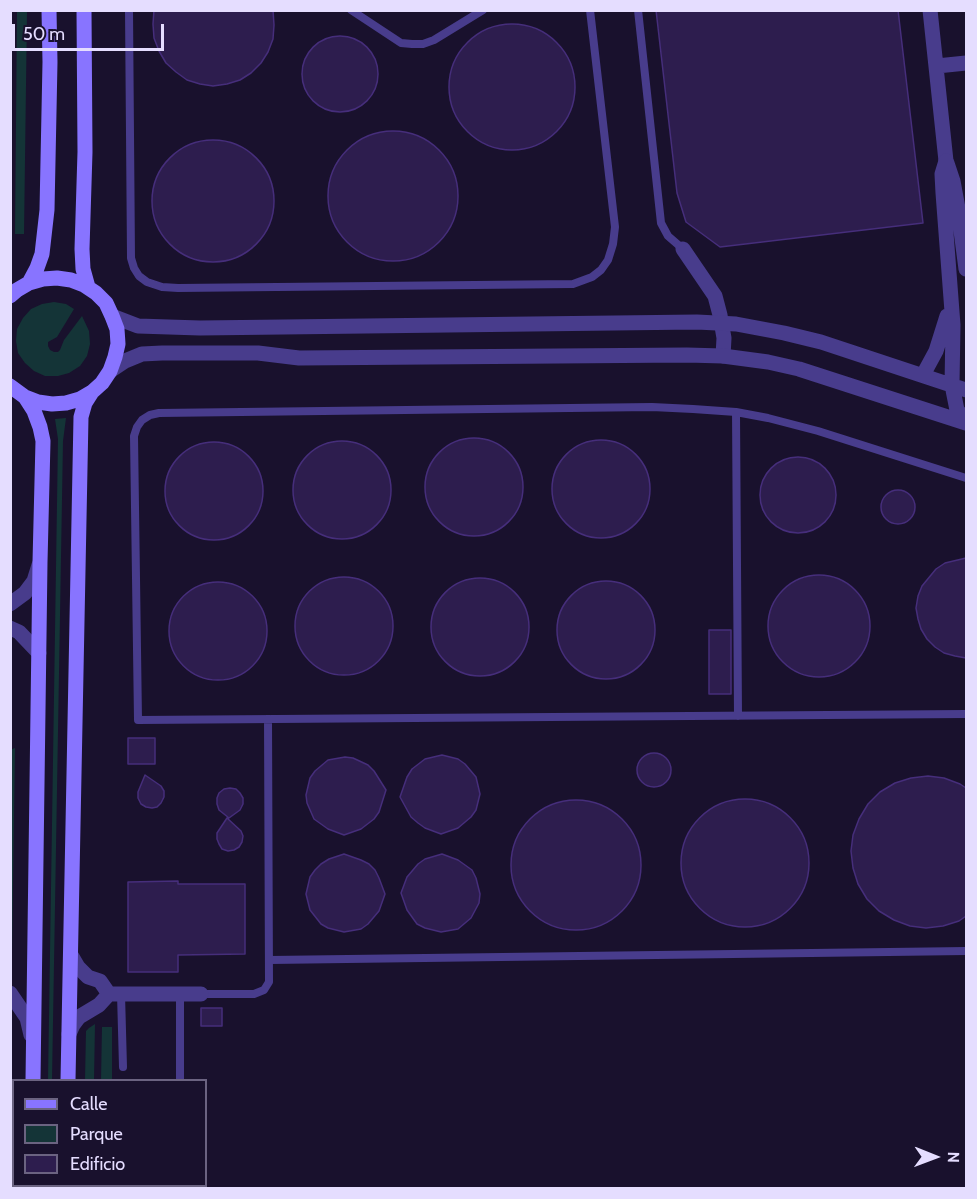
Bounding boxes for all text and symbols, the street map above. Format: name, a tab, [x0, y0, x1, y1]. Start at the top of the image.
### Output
scale bar	[15, 12, 166, 50]
text: 50 m	[23, 23, 65, 45]
legend	[12, 1079, 207, 1187]
text: Calle	[70, 1093, 107, 1115]
text: Parque	[70, 1123, 123, 1145]
north arrow	[905, 1127, 965, 1187]
text: N	[944, 1152, 963, 1163]
text: Edificio	[70, 1153, 125, 1175]

